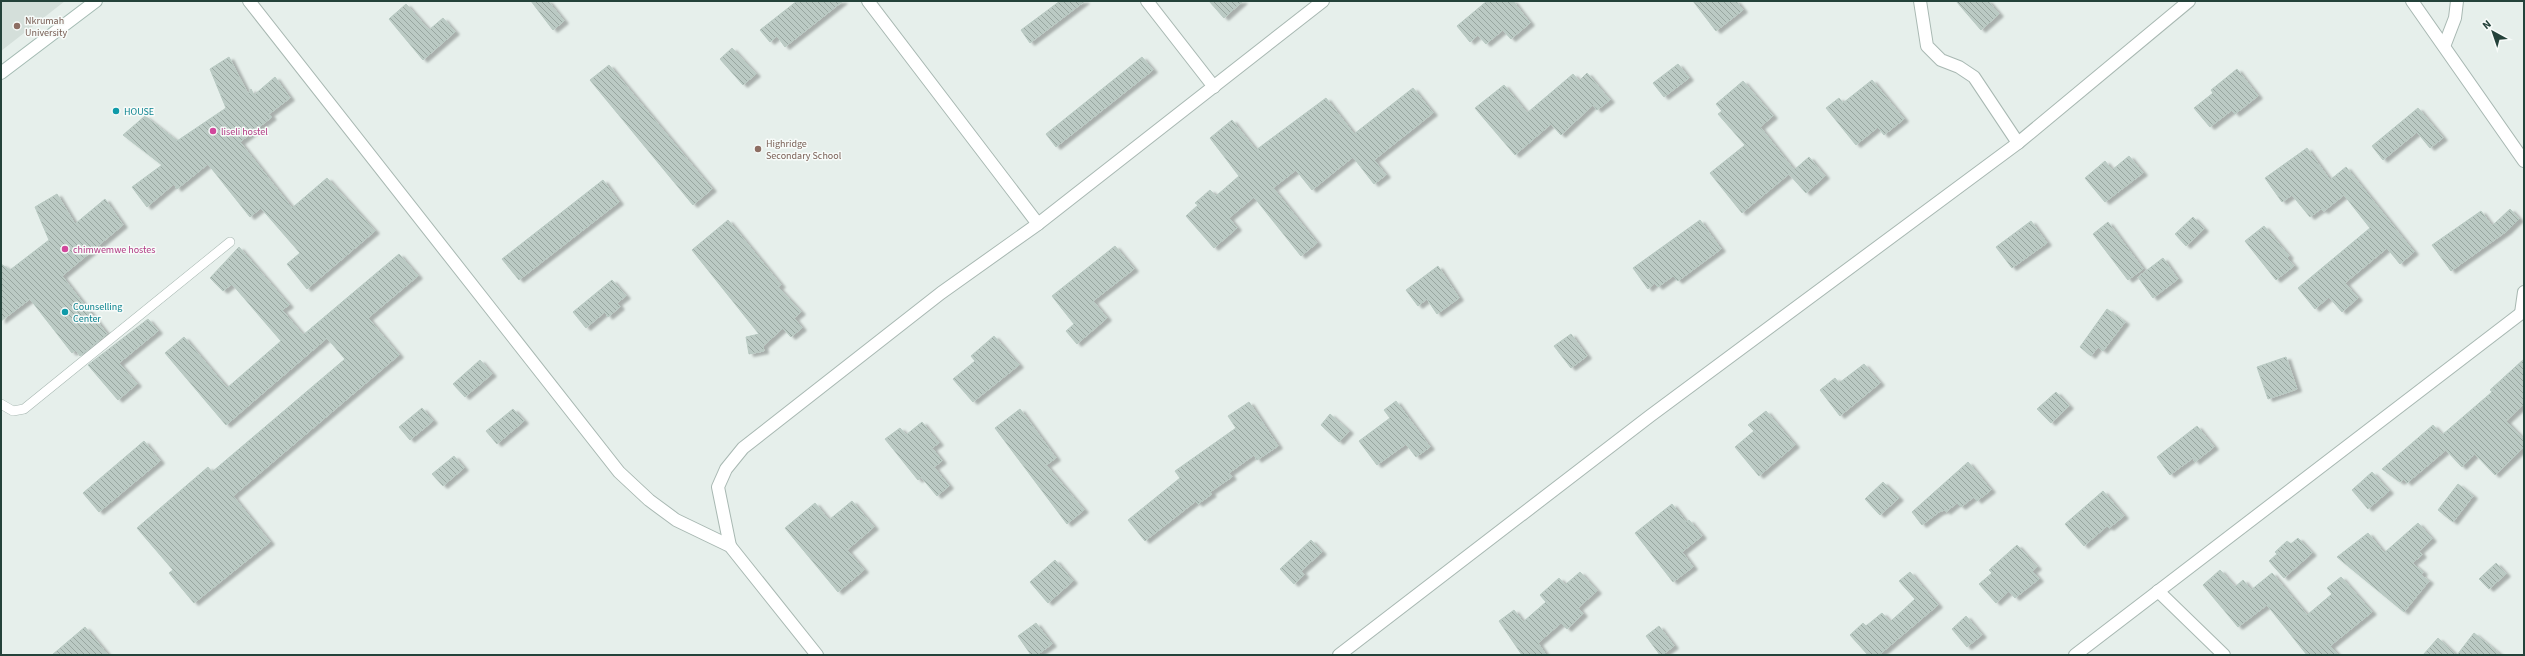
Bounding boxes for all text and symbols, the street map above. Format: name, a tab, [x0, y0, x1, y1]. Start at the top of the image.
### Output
north arrow	[2473, 12, 2513, 52]
place label: Nkrumah University	[25, 14, 67, 40]
text: N	[2479, 17, 2495, 33]
marker: Nkrumah University	[12, 21, 22, 31]
place label: HOUSE	[124, 105, 154, 119]
marker: HOUSE	[111, 106, 121, 116]
place label: liseli hostel	[221, 125, 268, 139]
marker: liseli hostel	[208, 126, 218, 136]
place label: Highridge Secondary School	[766, 137, 842, 163]
marker: Highridge Secondary School	[753, 144, 763, 154]
place label: chimwemwe hostes	[73, 243, 156, 257]
marker: chimwemwe hostes	[60, 244, 70, 254]
place label: Counselling Center	[73, 300, 122, 326]
marker: Counselling Center	[60, 307, 70, 317]

